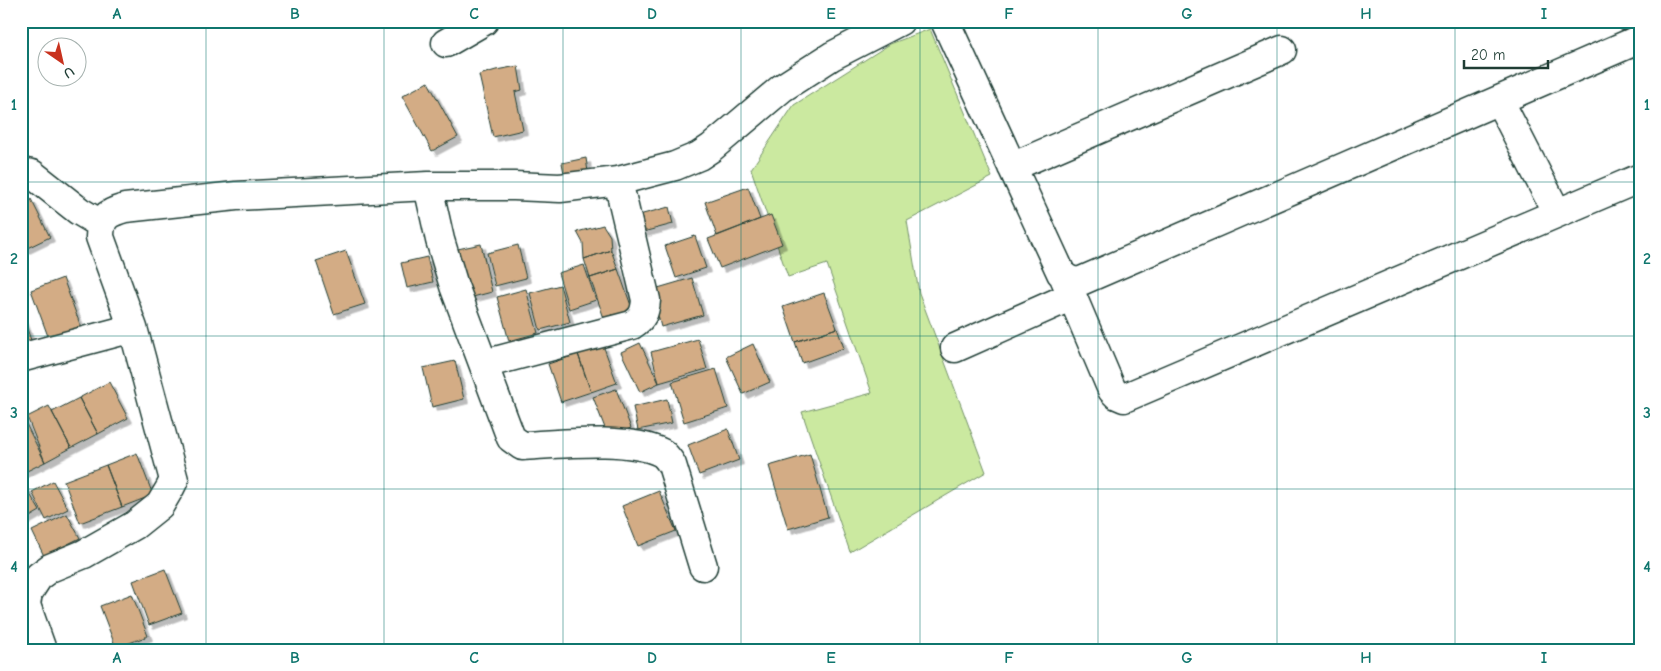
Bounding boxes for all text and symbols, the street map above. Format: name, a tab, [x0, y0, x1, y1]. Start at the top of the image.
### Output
text: A	[113, 5, 122, 23]
text: B	[290, 5, 300, 23]
text: C	[469, 5, 479, 23]
text: D	[647, 5, 657, 23]
text: E	[826, 5, 836, 23]
text: F	[1004, 5, 1014, 23]
text: G	[1181, 5, 1193, 23]
text: H	[1360, 5, 1372, 23]
text: I	[1541, 5, 1547, 23]
north arrow	[38, 38, 88, 88]
scale bar	[1464, 38, 1547, 70]
text: 20 m	[1471, 46, 1505, 64]
text: U	[60, 63, 78, 82]
text: 1	[11, 96, 17, 114]
text: 1	[1644, 96, 1650, 114]
text: 2	[10, 250, 18, 268]
text: 2	[1643, 250, 1651, 268]
text: 3	[10, 404, 18, 422]
text: 3	[1643, 404, 1651, 422]
text: 4	[10, 558, 18, 576]
text: 4	[1643, 558, 1651, 576]
text: A	[113, 649, 122, 667]
text: B	[290, 649, 300, 667]
text: C	[469, 649, 479, 667]
text: D	[647, 649, 657, 667]
text: E	[826, 649, 836, 667]
text: F	[1004, 649, 1014, 667]
text: G	[1181, 649, 1193, 667]
text: H	[1360, 649, 1372, 667]
text: I	[1541, 649, 1547, 667]

